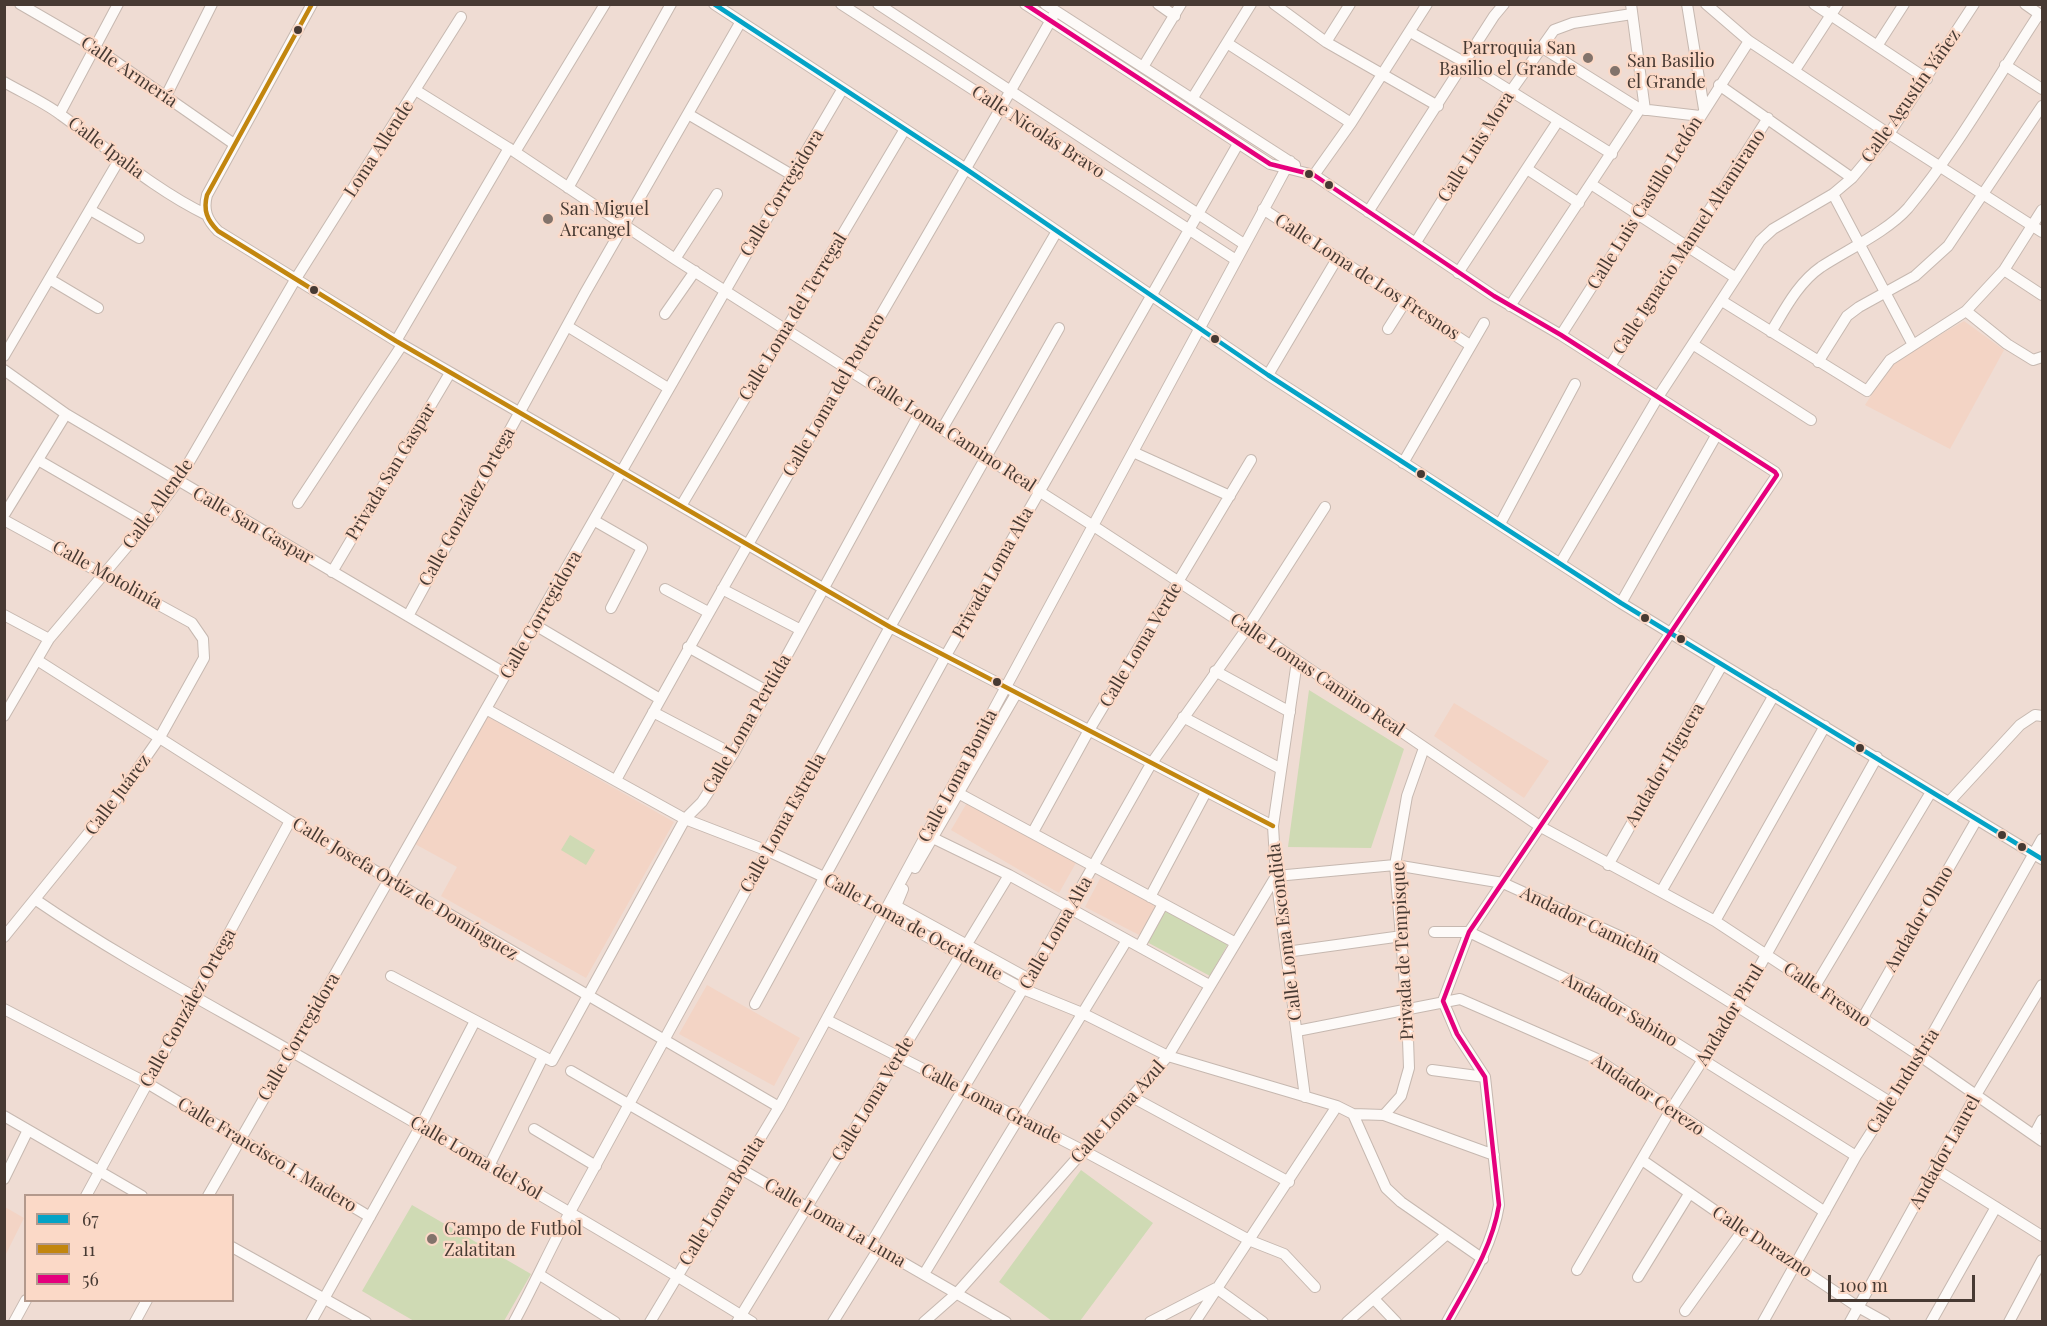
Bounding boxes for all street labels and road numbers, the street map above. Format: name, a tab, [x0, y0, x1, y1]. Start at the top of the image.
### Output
street label: Calle Agustín Yáñez	[1857, 25, 1965, 167]
street label: Calle Armería	[77, 32, 181, 112]
street label: Calle Nicolás Bravo	[967, 81, 1109, 183]
street label: Calle Luis Mora	[1433, 88, 1519, 206]
street label: Loma Allende	[340, 97, 418, 201]
street label: Calle Ipalia	[64, 112, 148, 184]
street label: Calle Luis Castillo Ledón	[1583, 112, 1707, 294]
street label: Calle Corregidora	[736, 126, 828, 260]
street label: Calle Ignacio Manuel Altamirano	[1608, 126, 1770, 358]
street label: Calle Loma de Los Fresnos	[1271, 209, 1463, 345]
street label: Calle Loma del Terregal	[734, 229, 852, 405]
street label: Calle Loma del Potrero	[778, 310, 890, 480]
street label: Calle Loma Camino Real	[862, 371, 1040, 497]
street label: Privada San Gaspar	[341, 399, 441, 545]
street label: Calle González Ortega	[414, 424, 520, 590]
street label: Calle Allende	[118, 455, 198, 553]
street label: Calle San Gaspar	[189, 483, 317, 569]
street label: Privada Loma Alta	[948, 503, 1038, 643]
street label: Calle Motolinía	[49, 536, 165, 614]
street label: Calle Corregidora	[496, 547, 586, 683]
street label: Calle Loma Verde	[1095, 579, 1187, 711]
street label: Calle Lomas Camino Real	[1226, 609, 1408, 741]
street label: Calle Loma Perdida	[698, 651, 796, 797]
street label: Andador Higuera	[1621, 699, 1709, 831]
street label: Calle Loma Bonita	[914, 706, 1002, 846]
street label: Calle Loma Estrella	[736, 749, 830, 897]
street label: Calle Juárez	[81, 750, 155, 840]
street label: Calle Josefa Ortiz de Domínguez	[288, 813, 522, 965]
street label: Calle Loma Escondida	[1263, 842, 1307, 1022]
street label: Privada de Tempisque	[1388, 861, 1418, 1041]
street label: Andador Olmo	[1880, 862, 1958, 976]
street label: Calle Loma de Occidente	[820, 869, 1006, 985]
street label: Calle Loma Alta	[1015, 873, 1097, 993]
street label: Andador Camichín	[1517, 882, 1663, 968]
street label: Calle González Ortega	[135, 925, 241, 1091]
street label: Calle Fresno	[1779, 958, 1875, 1032]
street label: Andador Pirul	[1691, 961, 1769, 1069]
street label: Andador Sabino	[1559, 968, 1681, 1052]
street label: Calle Corregidora	[254, 969, 344, 1105]
street label: Calle Industria	[1862, 1025, 1944, 1137]
street label: Calle Loma Verde	[827, 1033, 919, 1165]
street label: Andador Cerezo	[1588, 1049, 1708, 1141]
street label: Calle Loma Azul	[1066, 1056, 1170, 1168]
street label: Calle Loma Grande	[917, 1059, 1065, 1149]
street label: Andador Laurel	[1905, 1092, 1985, 1212]
street label: Calle Francisco I. Madero	[174, 1093, 360, 1217]
street label: Calle Loma del Sol	[406, 1111, 546, 1205]
street label: Calle Loma Bonita	[675, 1132, 769, 1270]
street label: Calle Loma La Luna	[760, 1174, 910, 1272]
street label: Calle Durazno	[1708, 1202, 1816, 1282]

